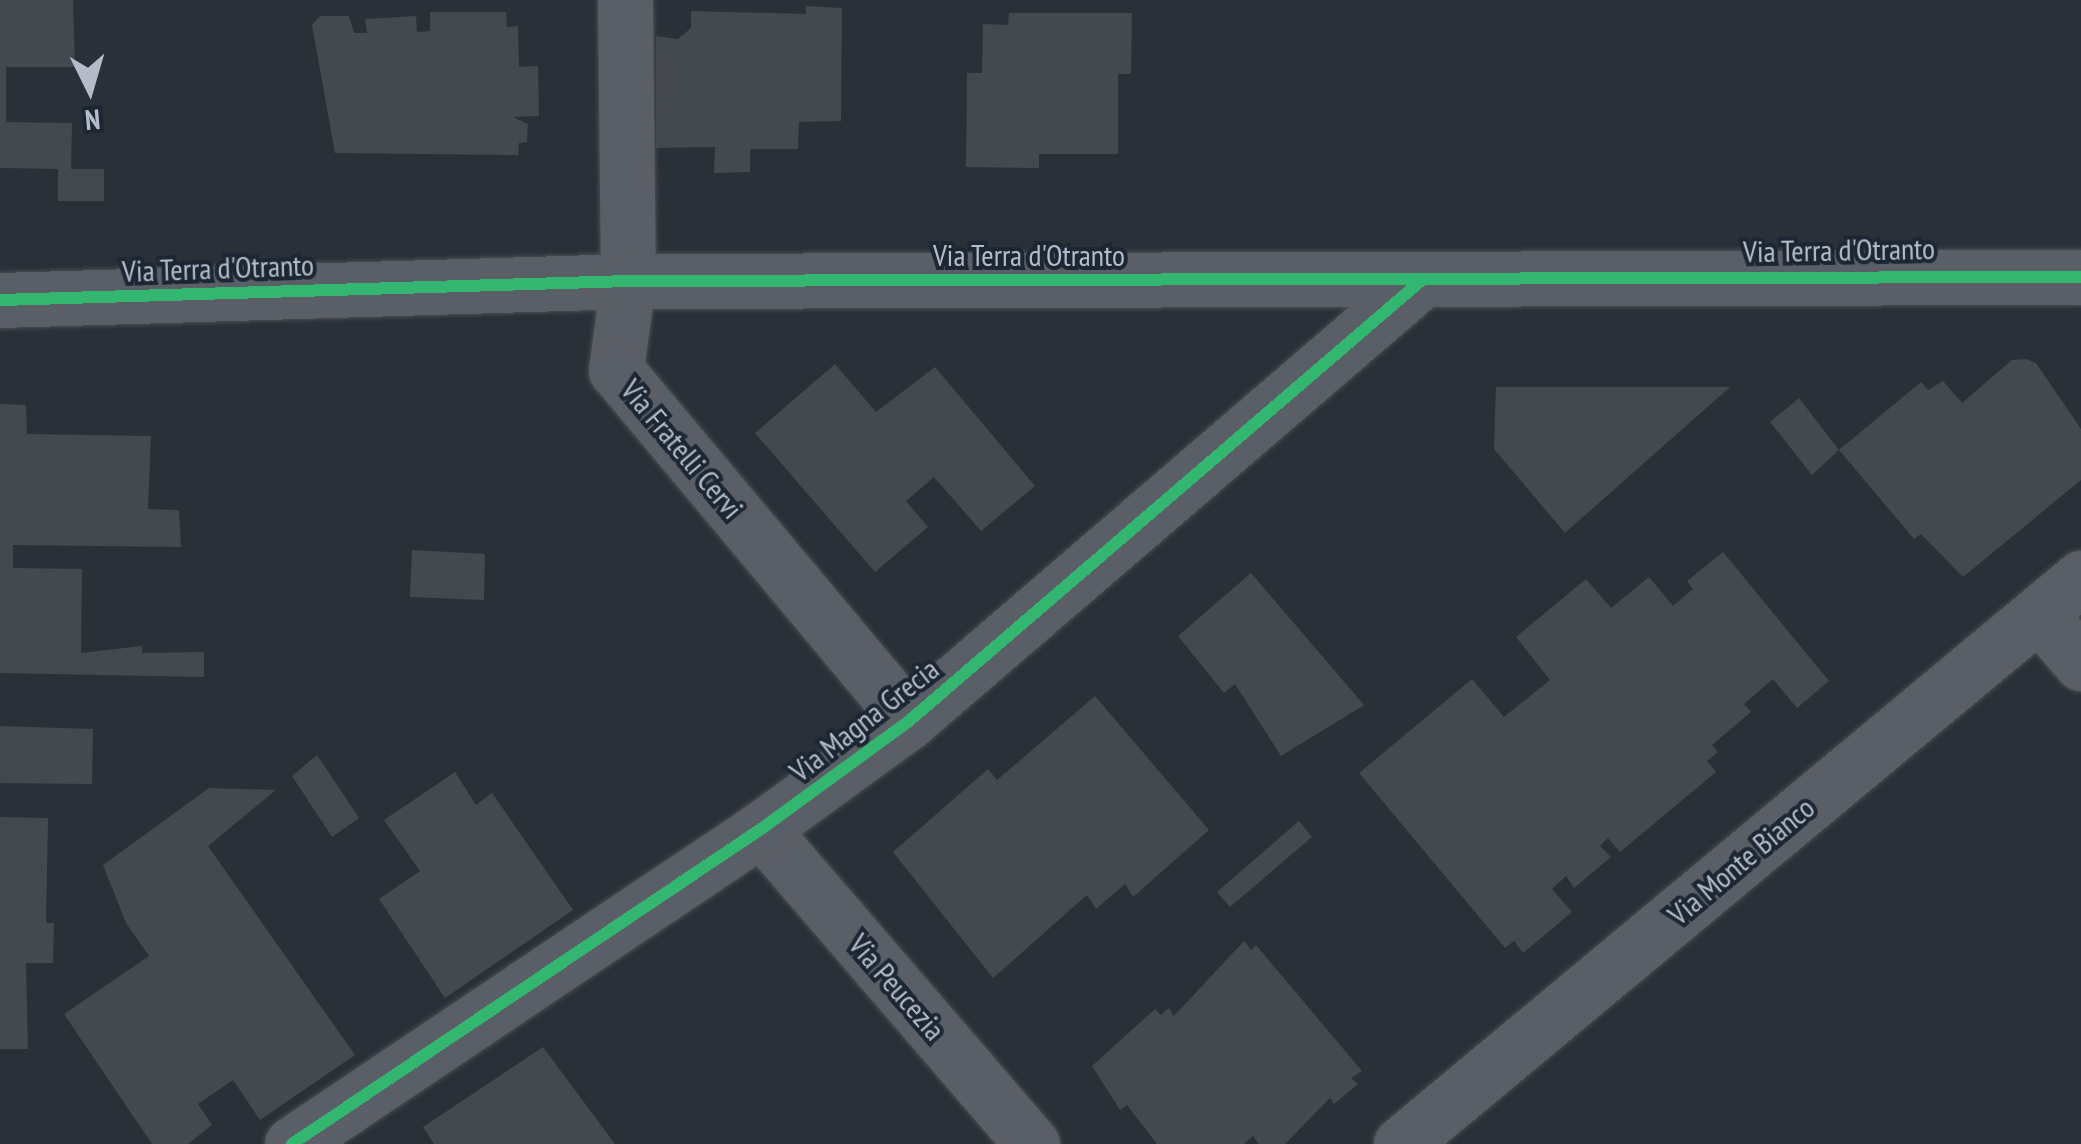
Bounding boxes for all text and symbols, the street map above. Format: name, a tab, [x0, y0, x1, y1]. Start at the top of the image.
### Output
north arrow	[40, 40, 140, 140]
text: N	[84, 101, 102, 139]
street label: Via Terra d'Otranto	[1742, 230, 1936, 270]
street label: Via Terra d'Otranto	[933, 237, 1125, 273]
street label: Via Terra d'Otranto	[121, 247, 315, 289]
street label: Via Fratelli Cervi	[613, 372, 751, 526]
street label: Via Magna Grecia	[783, 651, 945, 789]
street label: Via Monte Bianco	[1661, 789, 1821, 933]
street label: Via Peucezia	[841, 927, 953, 1047]

